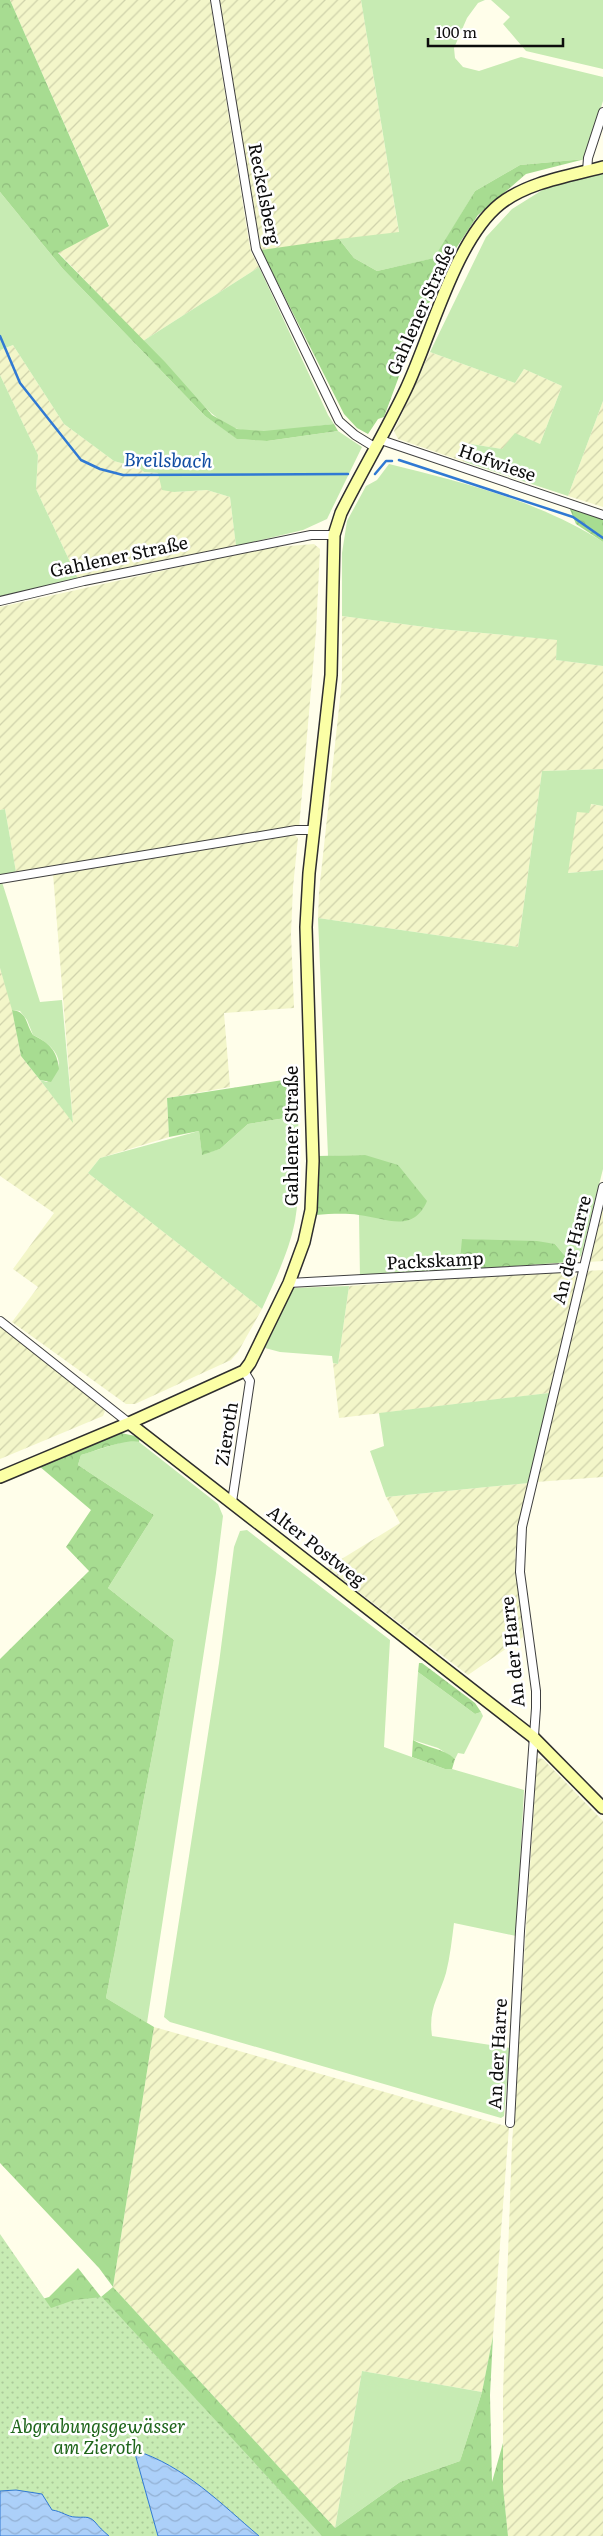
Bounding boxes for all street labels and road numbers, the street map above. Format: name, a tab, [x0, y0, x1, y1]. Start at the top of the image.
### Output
street label: Reckelsberg	[242, 141, 289, 248]
street label: Gahlener Straße	[379, 240, 461, 379]
street label: Hofwiese	[455, 436, 540, 487]
street label: Gahlener Straße	[47, 528, 190, 583]
street label: Gahlener Straße	[277, 1066, 304, 1206]
street label: An der Harre	[544, 1192, 597, 1307]
street label: Packskamp	[386, 1243, 484, 1276]
street label: Zieroth	[207, 1400, 244, 1468]
street label: Alter Postweg	[262, 1498, 373, 1592]
street label: An der Harre	[492, 1595, 531, 1709]
street label: An der Harre	[480, 1998, 513, 2110]

